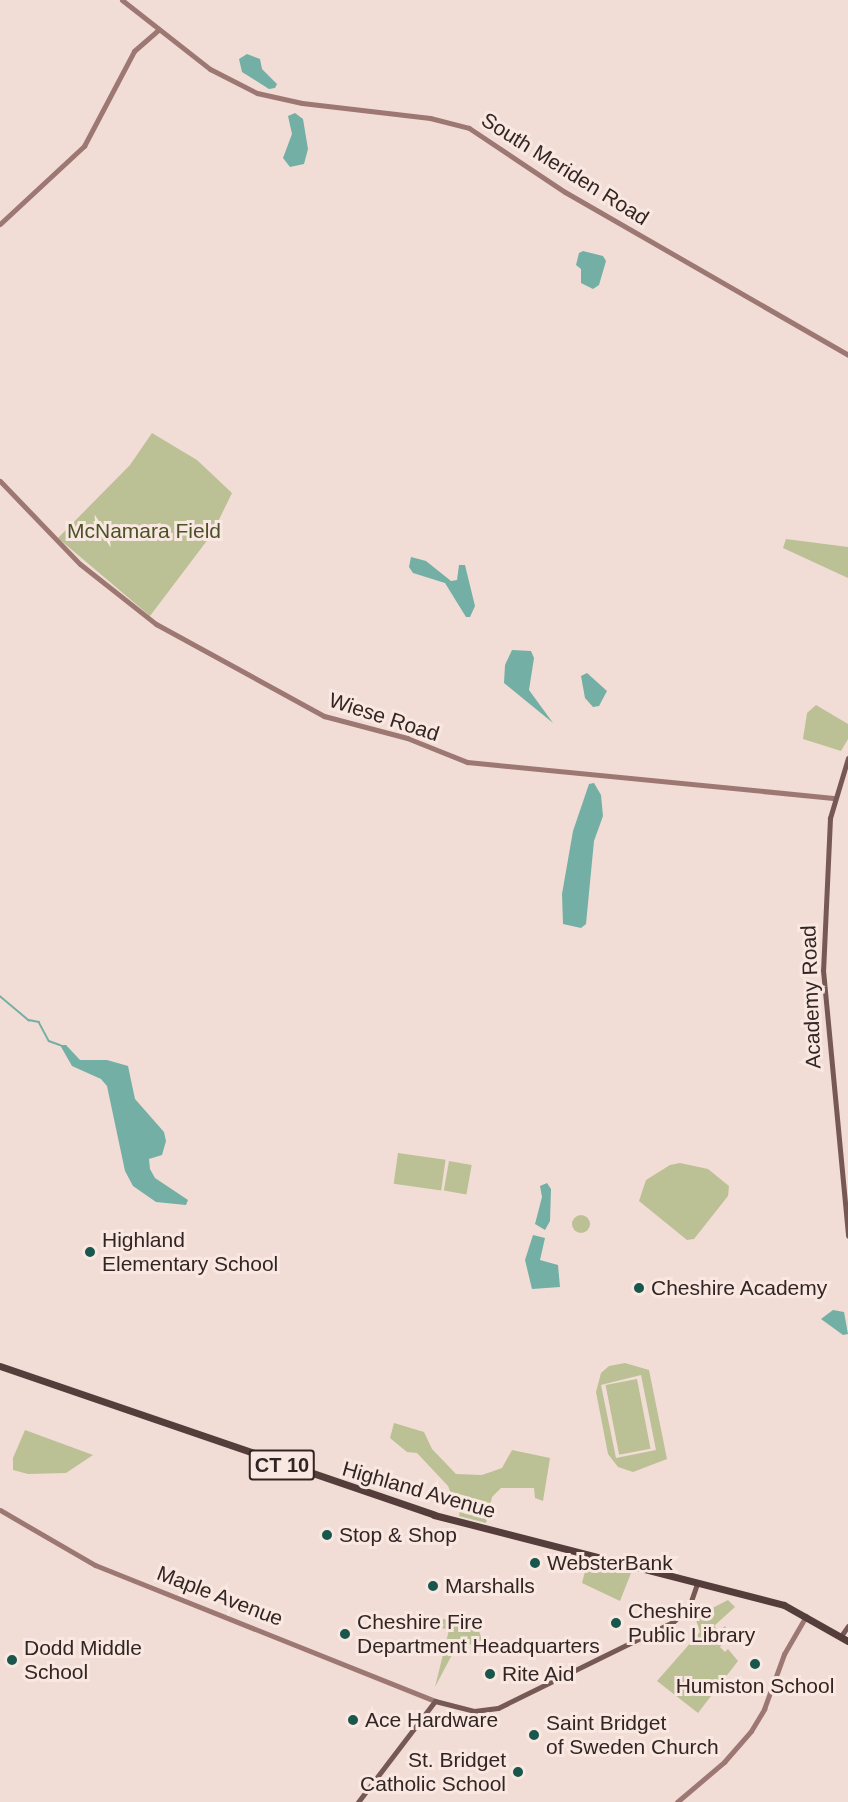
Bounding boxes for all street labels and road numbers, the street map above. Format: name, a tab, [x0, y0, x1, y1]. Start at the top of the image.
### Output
street label: South Meriden Road	[477, 107, 653, 231]
street label: Wiese Road	[326, 687, 442, 747]
street label: Academy Road	[796, 925, 826, 1069]
road number: CT 10	[248, 1448, 316, 1482]
street label: Highland Avenue	[339, 1456, 499, 1524]
street label: Maple Avenue	[153, 1560, 287, 1632]

